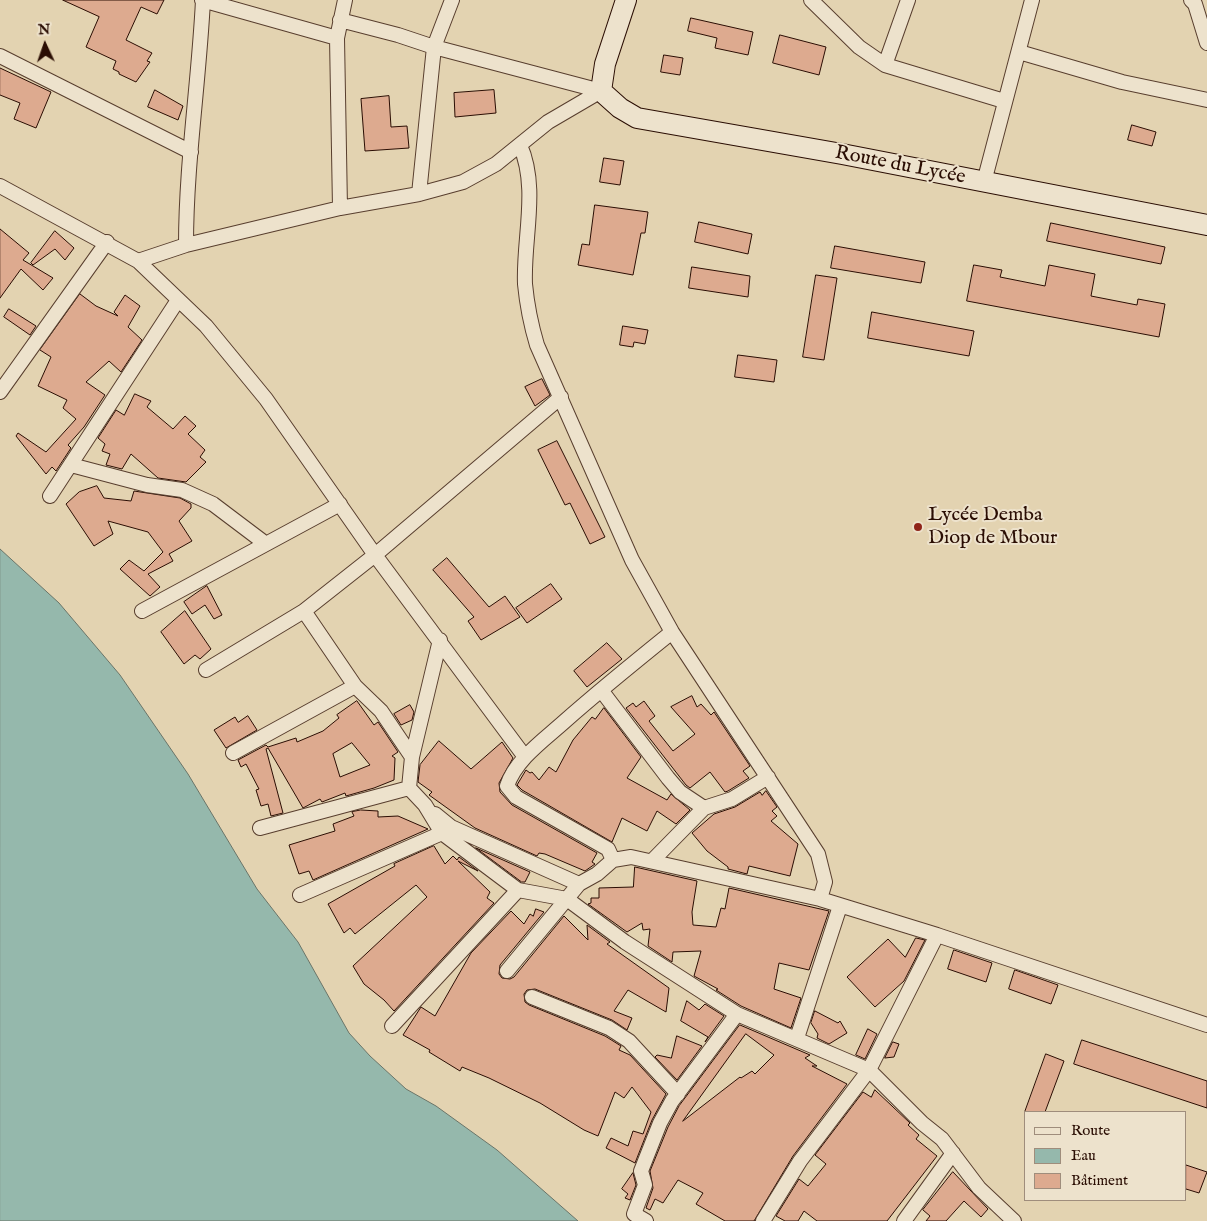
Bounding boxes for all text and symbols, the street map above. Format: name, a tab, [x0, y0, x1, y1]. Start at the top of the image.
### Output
north arrow	[20, 20, 70, 70]
text: N	[38, 21, 51, 39]
street label: Route du Lycée	[833, 142, 967, 190]
place label: Lycée Demba Diop de Mbour	[928, 504, 1057, 551]
marker: Lycée Demba Diop de Mbour	[912, 521, 924, 533]
legend	[1024, 1111, 1187, 1201]
text: Route	[1071, 1121, 1110, 1140]
text: Eau	[1071, 1146, 1096, 1165]
text: Bâtiment	[1071, 1171, 1128, 1190]

